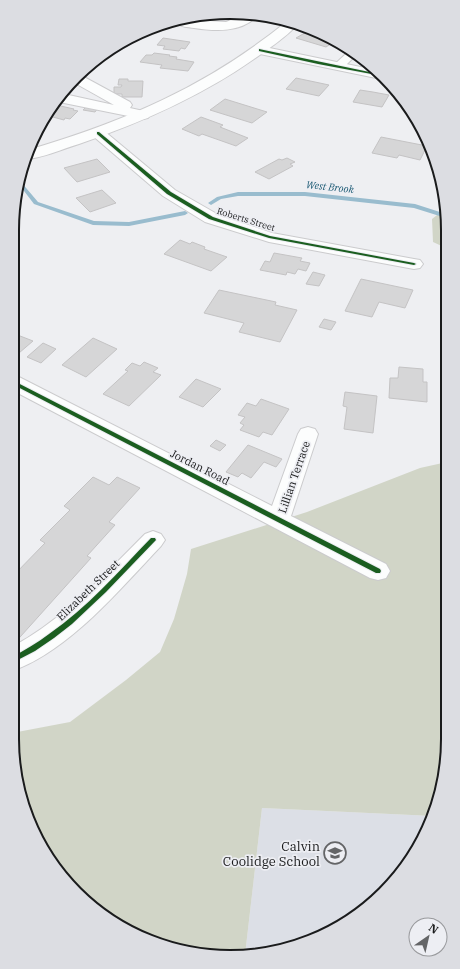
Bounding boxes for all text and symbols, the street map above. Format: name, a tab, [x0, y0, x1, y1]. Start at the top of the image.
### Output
water label: West Brook	[305, 178, 355, 196]
street label: Roberts Street	[216, 205, 276, 233]
street label: Lillian Terrace	[275, 439, 313, 515]
street label: Jordan Road	[168, 446, 232, 488]
street label: Elizabeth Street	[54, 556, 122, 624]
place label: Calvin Coolidge School	[223, 838, 320, 870]
school or university icon: Calvin Coolidge School	[322, 840, 348, 866]
north arrow	[408, 917, 448, 957]
text: N	[426, 920, 441, 937]

